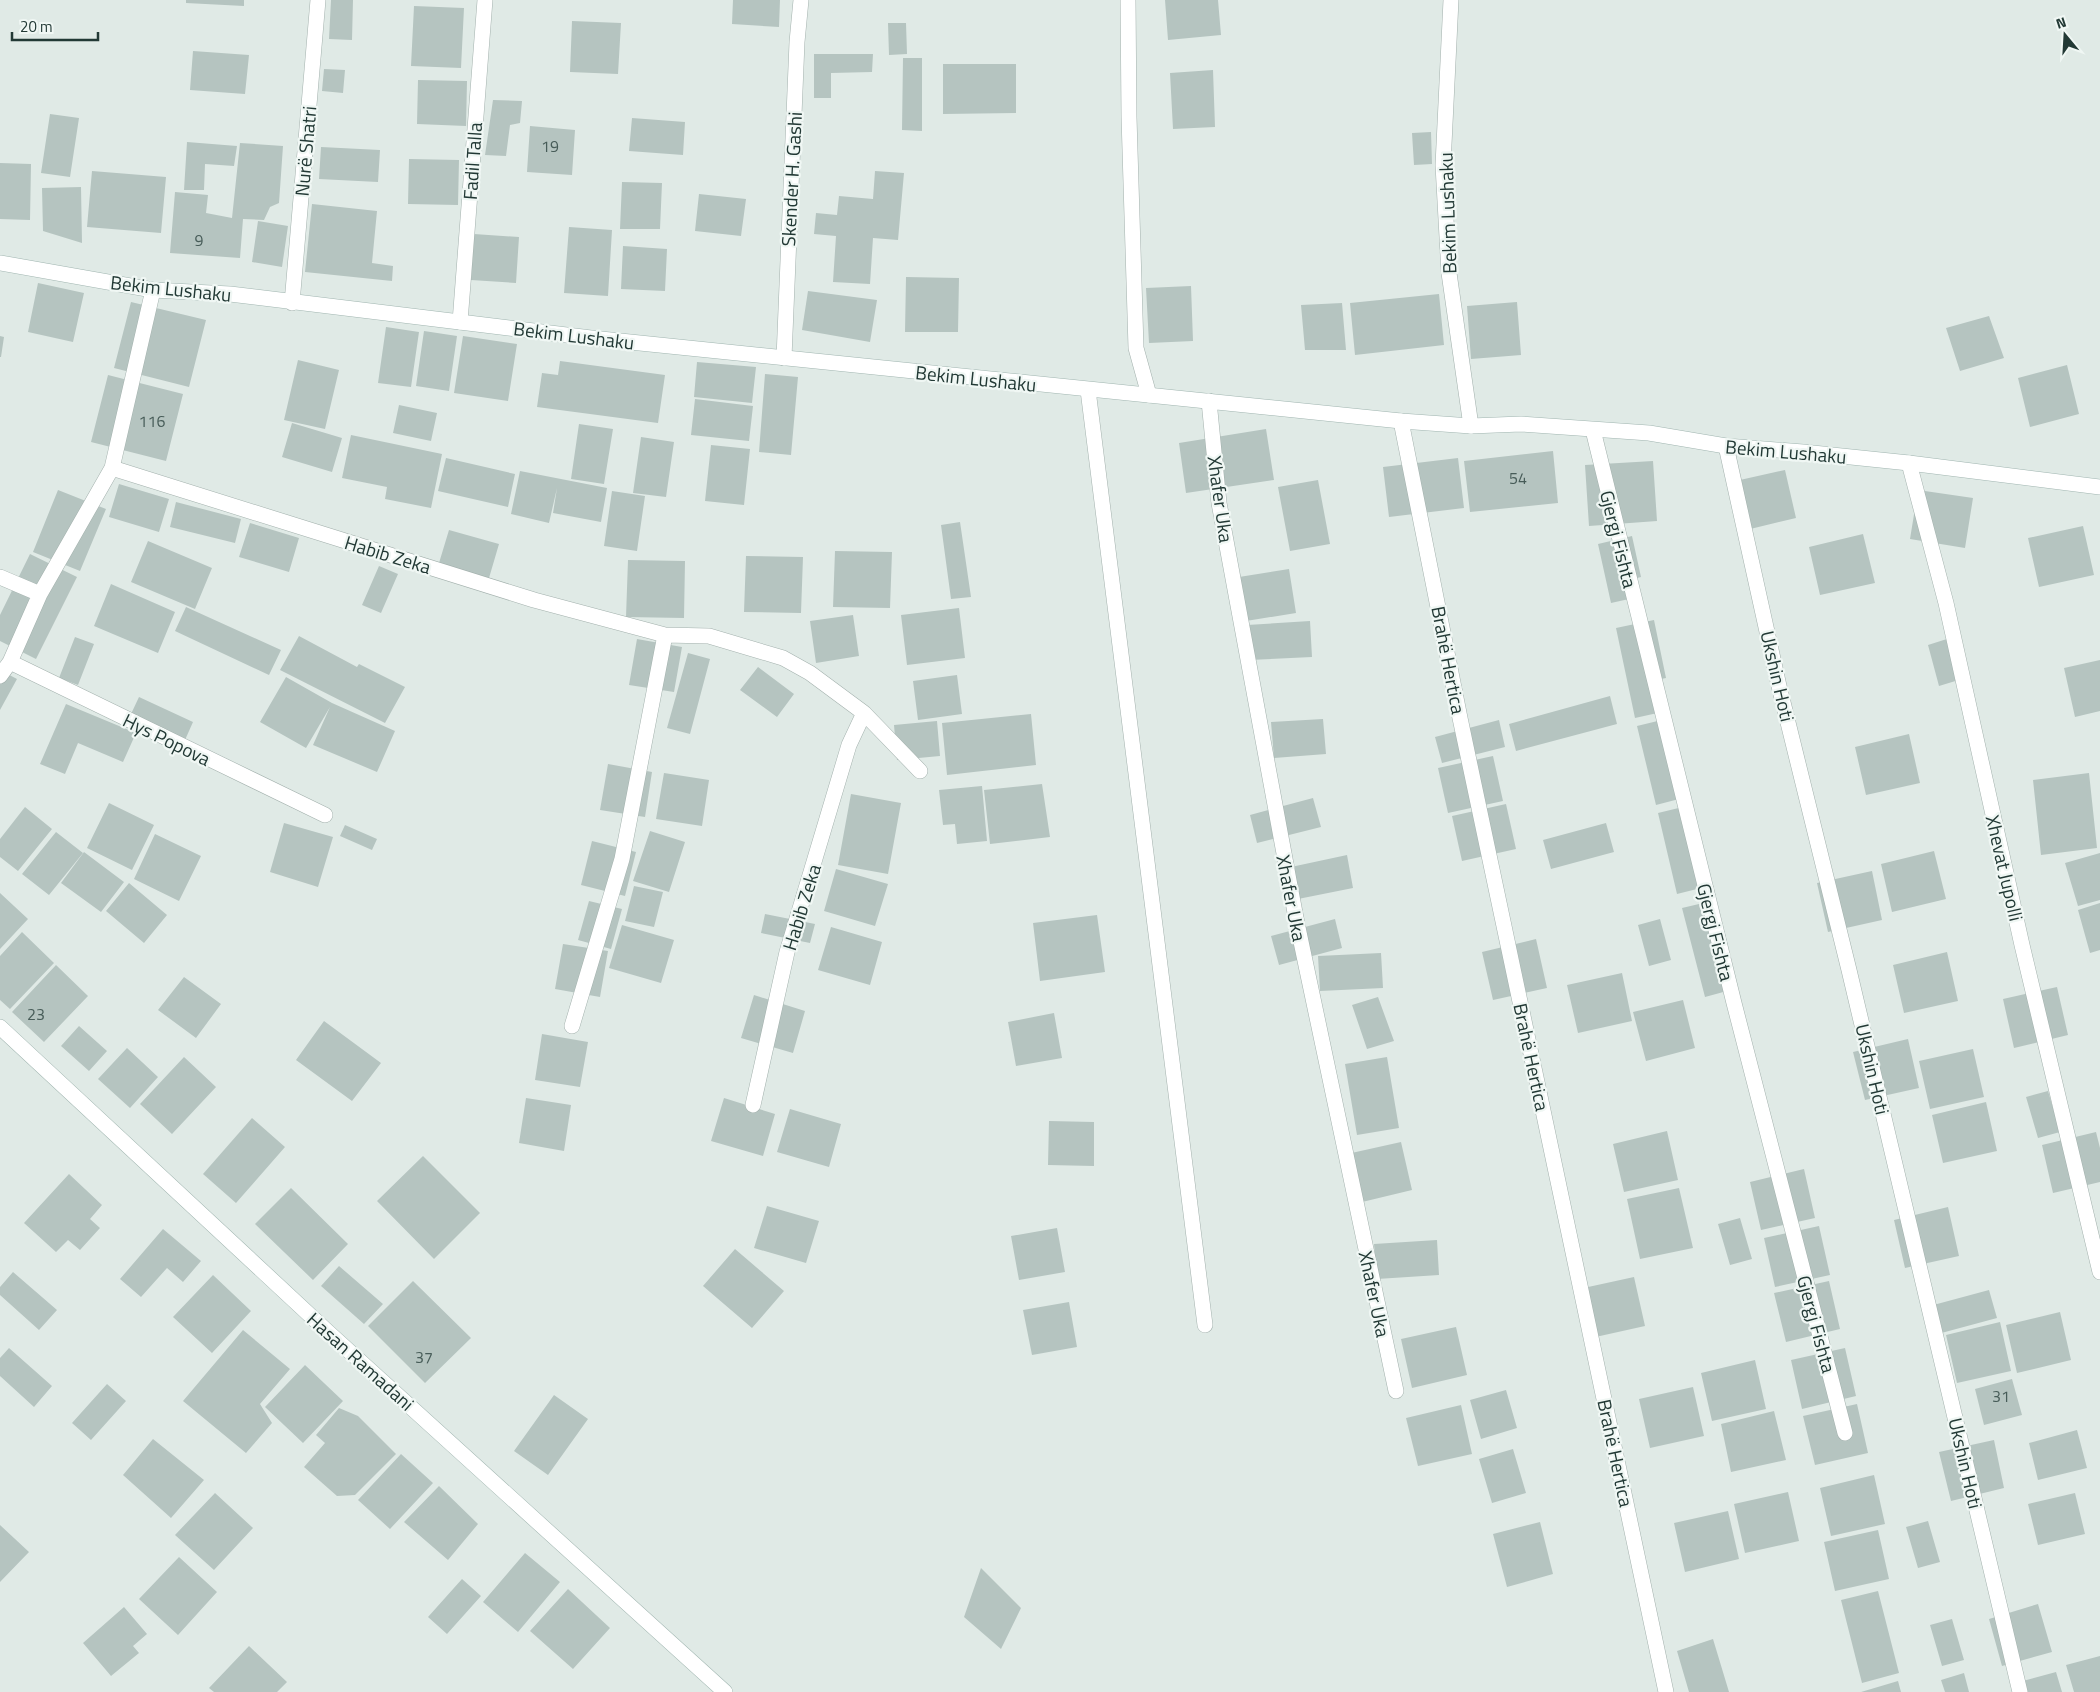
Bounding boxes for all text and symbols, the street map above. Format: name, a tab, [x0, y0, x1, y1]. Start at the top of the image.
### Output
scale bar	[12, 10, 99, 42]
north arrow	[2040, 10, 2090, 60]
text: N	[2053, 11, 2069, 34]
text: 20 m	[20, 15, 53, 38]
street label: Nurë Shatri	[287, 105, 323, 197]
street label: Skender H. Gashi	[773, 111, 809, 247]
street label: Fadil Talla	[455, 121, 489, 201]
house number: 19	[541, 134, 559, 158]
street label: Bekim Lushaku	[1430, 152, 1464, 274]
house number: 9	[195, 228, 204, 252]
street label: Bekim Lushaku	[109, 267, 233, 309]
street label: Bekim Lushaku	[512, 313, 636, 357]
street label: Bekim Lushaku	[914, 357, 1038, 399]
house number: 116	[139, 409, 165, 433]
street label: Bekim Lushaku	[1724, 431, 1848, 471]
street label: Xhafer Uka	[1201, 454, 1242, 545]
house number: 54	[1509, 466, 1527, 490]
street label: Gjergj Fishta	[1593, 487, 1645, 591]
street label: Habib Zeka	[341, 527, 435, 581]
street label: Brahë Hertica	[1424, 604, 1474, 717]
street label: Ukshin Hoti	[1753, 628, 1803, 724]
street label: Hys Popova	[118, 705, 216, 773]
street label: Xhevat Jupolli	[1979, 812, 2031, 924]
street label: Xhafer Uka	[1269, 852, 1315, 944]
street label: Habib Zeka	[774, 860, 828, 954]
street label: Gjergj Fishta	[1690, 880, 1742, 984]
street label: Brahë Hertica	[1506, 1001, 1558, 1114]
house number: 23	[27, 1002, 45, 1026]
street label: Ukshin Hoti	[1848, 1021, 1898, 1117]
street label: Xhafer Uka	[1352, 1248, 1398, 1340]
street label: Gjergj Fishta	[1790, 1272, 1844, 1376]
street label: Hasan Ramadani	[301, 1305, 421, 1417]
house number: 37	[415, 1345, 433, 1369]
house number: 31	[1992, 1384, 2010, 1408]
street label: Brahë Hertica	[1590, 1397, 1642, 1510]
street label: Ukshin Hoti	[1941, 1415, 1991, 1511]

